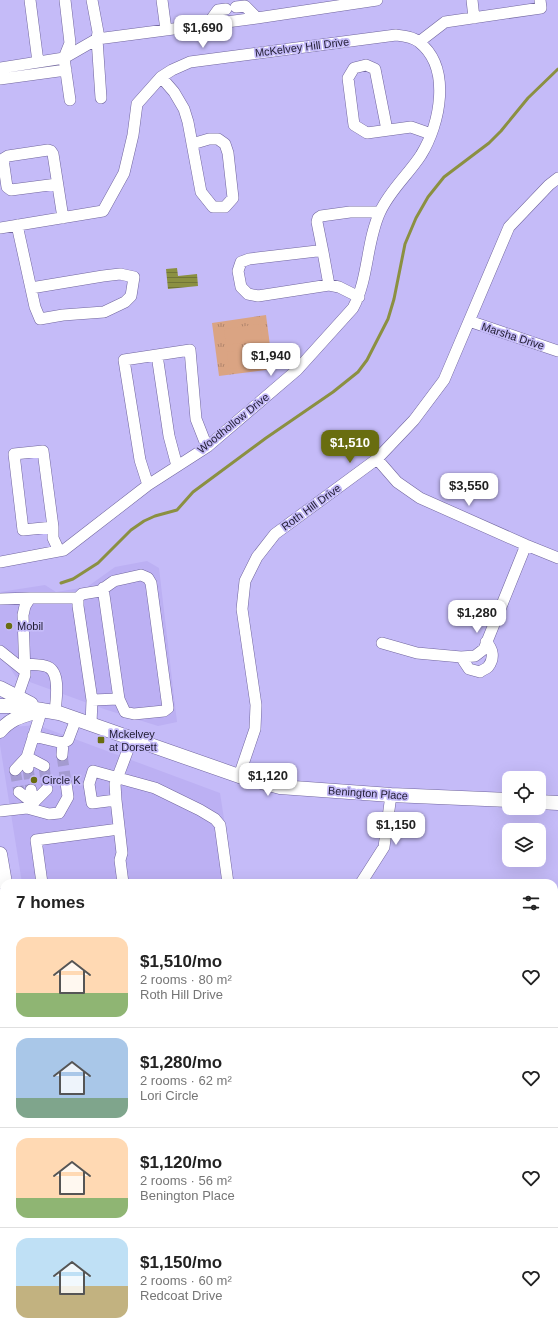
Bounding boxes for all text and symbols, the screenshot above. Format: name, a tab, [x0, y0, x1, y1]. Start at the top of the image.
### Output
pin: $1,690	[170, 15, 236, 49]
text: $1,690	[183, 20, 223, 35]
street label: McKelvey Hill Drive	[254, 35, 350, 59]
street label: Marsha Drive	[480, 320, 546, 352]
pin: $1,940	[238, 343, 304, 377]
text: $1,940	[251, 348, 291, 363]
street label: Woodhollow Drive	[195, 391, 271, 455]
pin: $1,510	[317, 430, 383, 464]
text: $1,510	[330, 435, 370, 450]
pin: $3,550	[436, 473, 502, 507]
text: $3,550	[449, 478, 489, 493]
street label: Roth Hill Drive	[279, 481, 343, 533]
pin: $1,280	[444, 600, 510, 634]
text: $1,280	[457, 605, 497, 620]
place label: Mobil	[17, 620, 43, 632]
marker: Mobil	[4, 621, 14, 631]
place label: Mckelvey at Dorsett	[109, 728, 157, 753]
marker: Mckelvey at Dorsett	[96, 735, 106, 745]
pin: $1,120	[235, 763, 301, 797]
text: $1,120	[248, 768, 288, 783]
map controls	[502, 771, 546, 867]
button: locate	[502, 771, 546, 815]
place label: Circle K	[42, 774, 81, 786]
marker: Circle K	[29, 775, 39, 785]
street label: Benington Place	[328, 784, 408, 802]
pin: $1,150	[363, 812, 429, 846]
text: $1,150	[376, 817, 416, 832]
button: layers	[502, 823, 546, 867]
icon: filters	[520, 892, 542, 914]
text: 7 homes	[16, 893, 85, 912]
text: $1,510/mo	[140, 952, 222, 971]
icon: home	[48, 953, 96, 1001]
icon: heart	[520, 966, 542, 988]
text: 2 rooms · 80 m²	[140, 972, 232, 987]
text: Roth Hill Drive	[140, 987, 223, 1002]
text: $1,280/mo	[140, 1053, 222, 1072]
icon: home	[48, 1054, 96, 1102]
icon: heart	[520, 1067, 542, 1089]
text: 2 rooms · 62 m²	[140, 1073, 232, 1088]
text: Lori Circle	[140, 1088, 199, 1103]
text: $1,120/mo	[140, 1153, 222, 1172]
icon: home	[48, 1154, 96, 1202]
icon: heart	[520, 1167, 542, 1189]
text: 2 rooms · 56 m²	[140, 1173, 232, 1188]
text: Benington Place	[140, 1188, 235, 1203]
text: $1,150/mo	[140, 1253, 222, 1272]
icon: home	[48, 1254, 96, 1302]
icon: heart	[520, 1267, 542, 1289]
text: 2 rooms · 60 m²	[140, 1273, 232, 1288]
text: Redcoat Drive	[140, 1288, 222, 1303]

